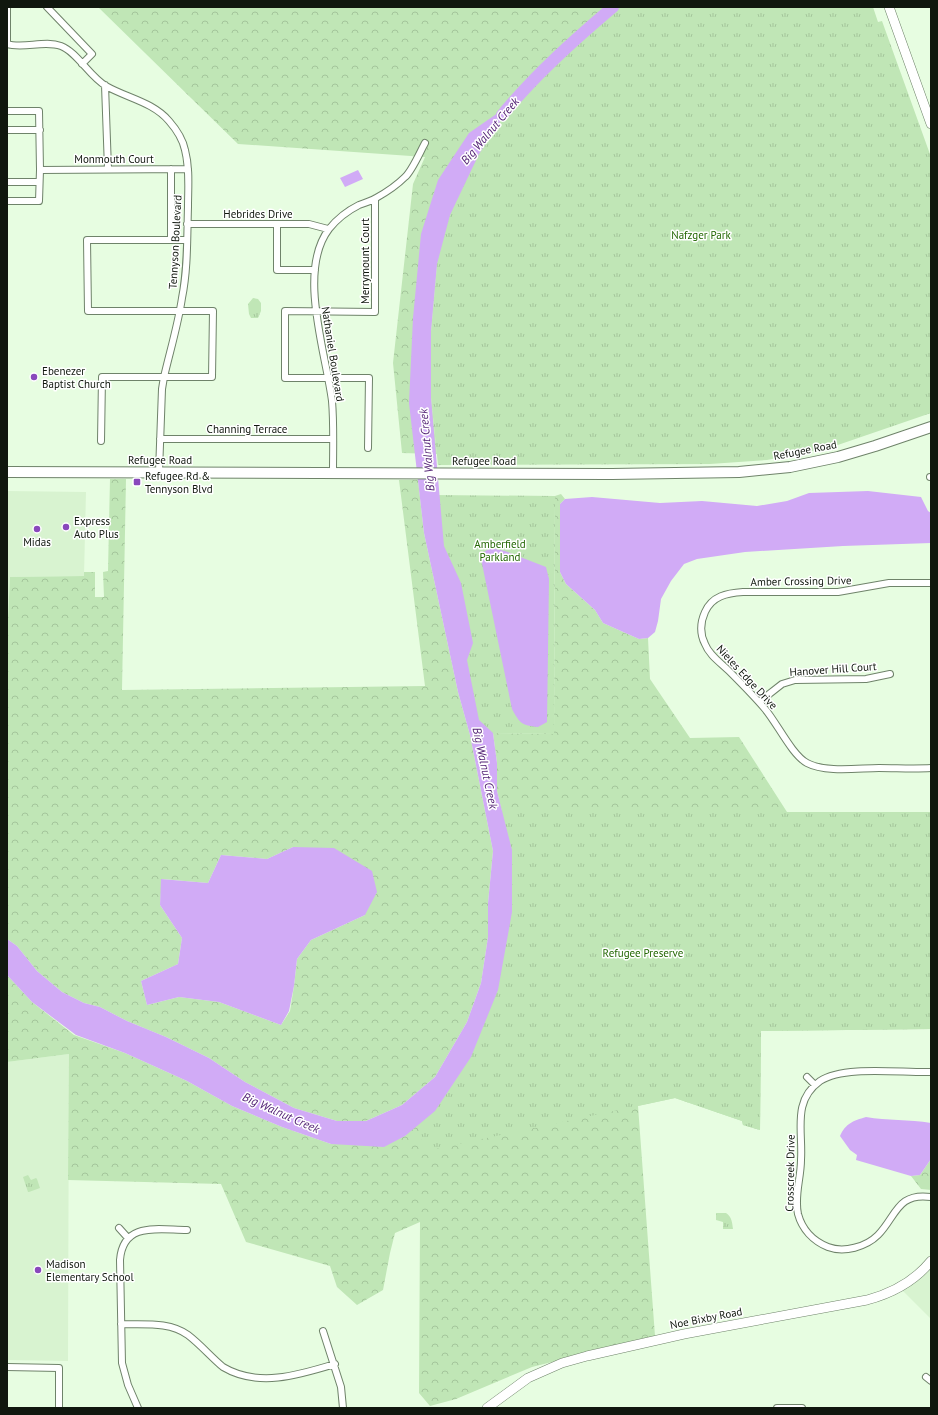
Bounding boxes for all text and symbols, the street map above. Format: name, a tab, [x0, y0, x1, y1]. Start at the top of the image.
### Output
water label: Big Walnut Creek	[457, 94, 522, 167]
street label: Monmouth Court	[74, 152, 154, 166]
street label: Tennyson Boulevard	[166, 195, 184, 289]
street label: Hebrides Drive	[223, 207, 293, 221]
street label: Merrymount Court	[358, 218, 372, 304]
park label: Nafzger Park	[671, 228, 731, 242]
street label: Nathaniel Boulevard	[319, 305, 347, 403]
place label: Ebenezer Baptist Church	[42, 364, 111, 391]
marker: Ebenezer Baptist Church	[29, 372, 39, 382]
water label: Big Walnut Creek	[415, 407, 438, 492]
street label: Channing Terrace	[207, 422, 288, 436]
street label: Refugee Road	[772, 437, 838, 463]
street label: Refugee Road	[128, 453, 192, 467]
street label: Refugee Road	[452, 454, 516, 468]
place label: Refugee Rd & Tennyson Blvd	[145, 469, 213, 496]
marker: Refugee Rd & Tennyson Blvd	[132, 477, 142, 487]
place label: Express Auto Plus	[74, 514, 119, 541]
marker: Express Auto Plus	[61, 522, 71, 532]
marker: Midas	[32, 524, 42, 534]
place label: Midas	[23, 535, 51, 549]
park label: Amberfield Parkland	[474, 537, 526, 564]
street label: Amber Crossing Drive	[750, 573, 852, 589]
street label: Nieles Edge Drive	[714, 642, 781, 712]
street label: Hanover Hill Court	[789, 659, 877, 679]
water label: Big Walnut Creek	[470, 726, 502, 811]
park label: Refugee Preserve	[603, 946, 684, 960]
water label: Big Walnut Creek	[240, 1089, 323, 1137]
street label: Crosscreek Drive	[782, 1134, 798, 1212]
place label: Madison Elementary School	[46, 1257, 134, 1284]
marker: Madison Elementary School	[33, 1265, 43, 1275]
street label: Noe Bixby Road	[669, 1304, 744, 1332]

